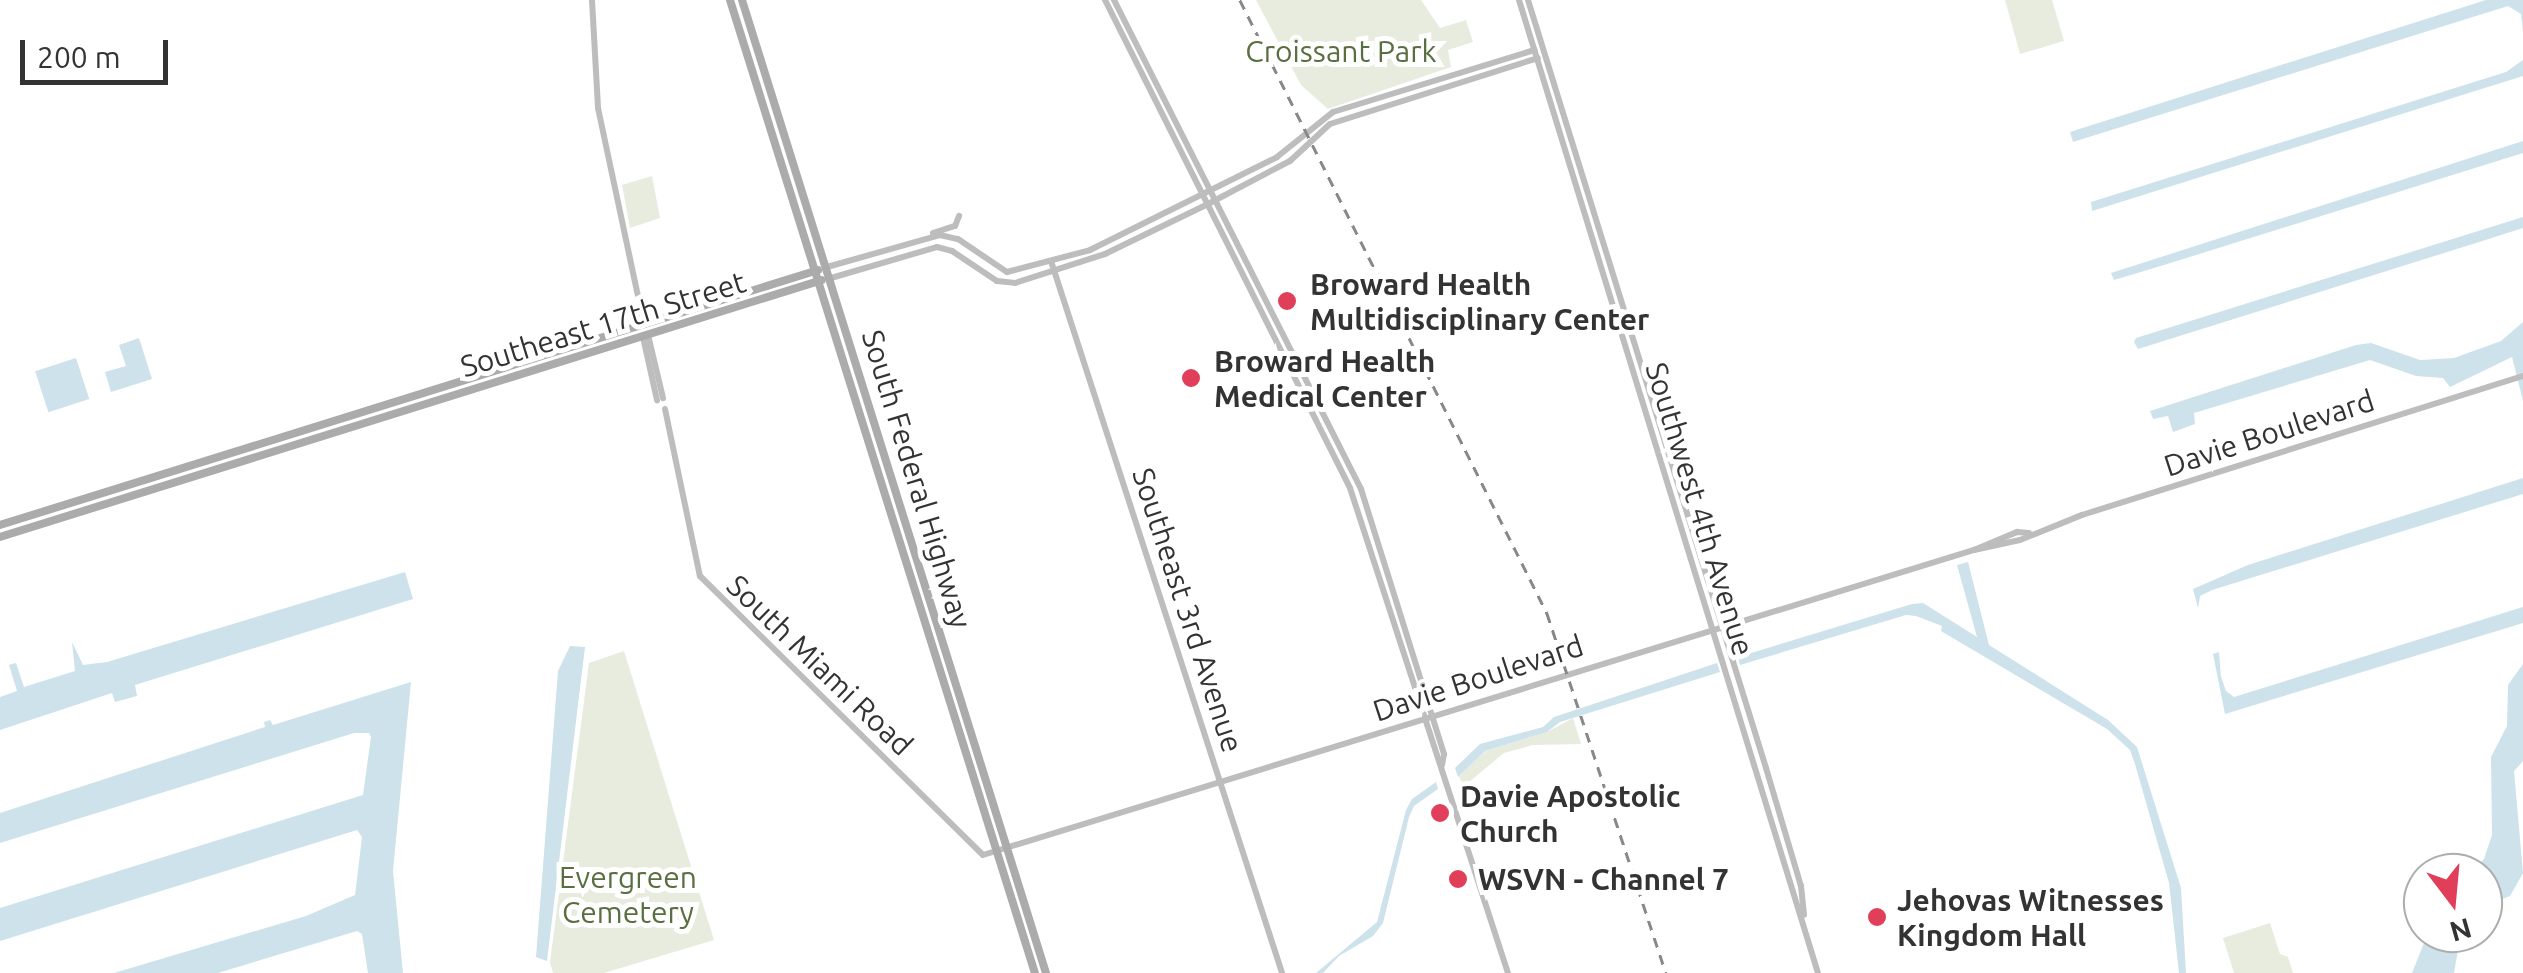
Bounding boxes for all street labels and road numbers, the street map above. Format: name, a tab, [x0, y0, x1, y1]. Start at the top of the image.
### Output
street label: Southeast 17th Street	[456, 263, 750, 385]
street label: South Federal Highway	[855, 326, 979, 632]
street label: Southwest 4th Avenue	[1638, 358, 1762, 660]
street label: Davie Boulevard	[2159, 382, 2379, 484]
street label: Southeast 3rd Avenue	[1125, 463, 1251, 757]
street label: South Miami Road	[720, 567, 920, 763]
street label: Davie Boulevard	[1368, 627, 1588, 729]

